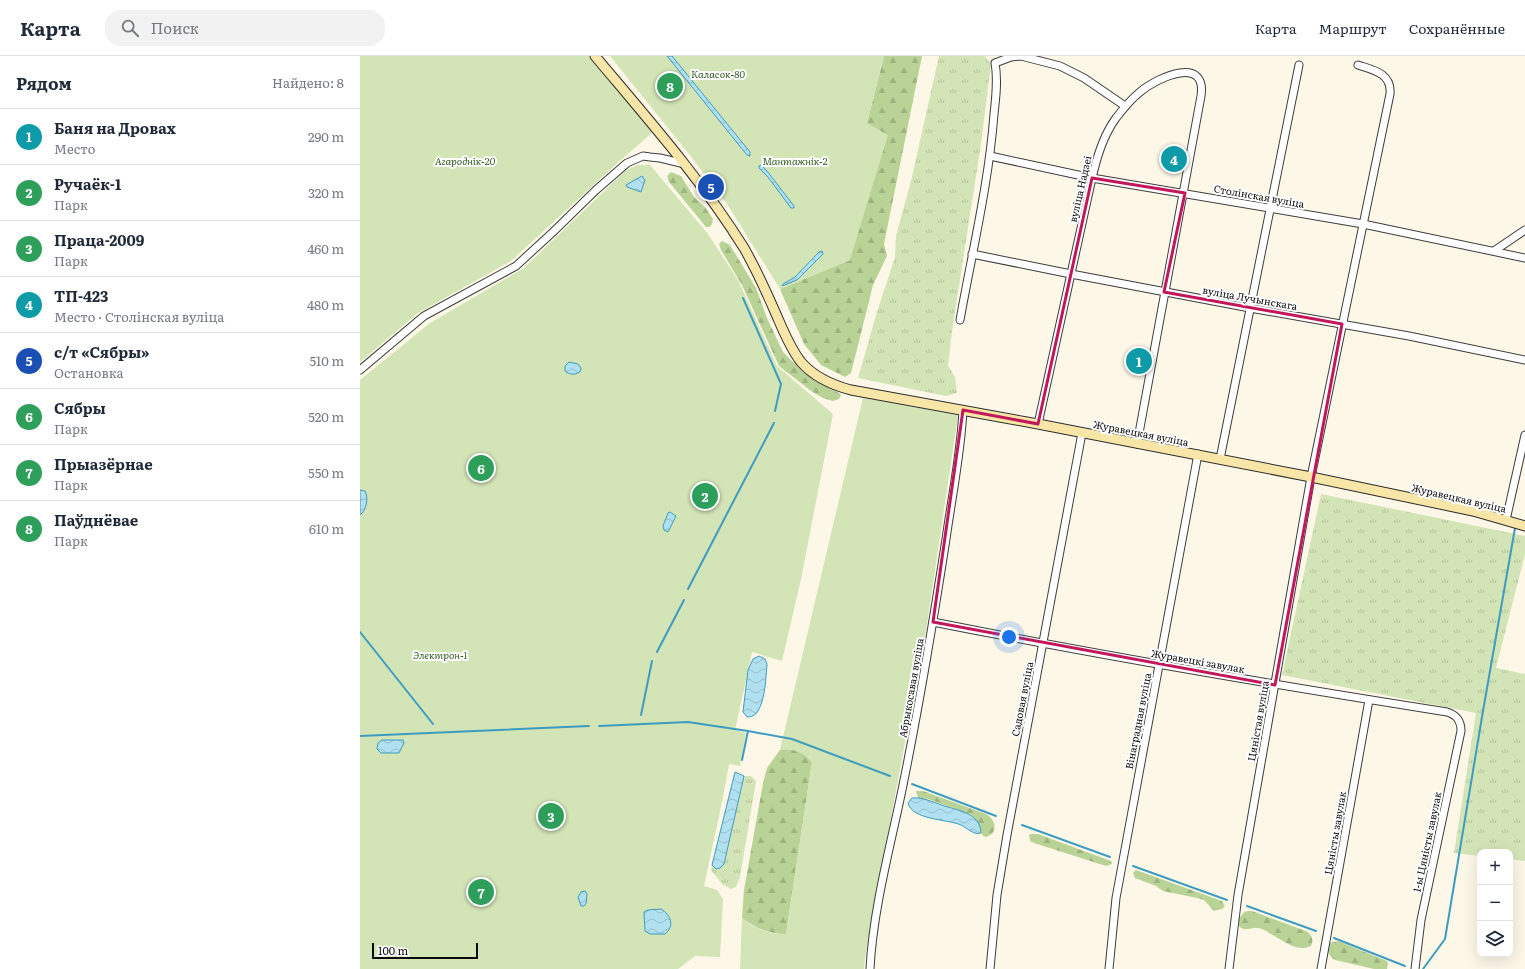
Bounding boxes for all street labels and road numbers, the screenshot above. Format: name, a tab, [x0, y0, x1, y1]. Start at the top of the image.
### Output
street label: вуліца Надзеі	[1065, 153, 1095, 224]
street label: Столінская вуліца	[1213, 180, 1306, 211]
street label: вуліца Лучынскага	[1201, 282, 1299, 313]
street label: Журавецкая вуліца	[1092, 416, 1191, 449]
street label: Журавецкая вуліца	[1410, 479, 1509, 516]
street label: Абрыкосавая вуліца	[894, 636, 927, 739]
street label: Журавецкі завулак	[1150, 645, 1246, 676]
street label: Садовая вуліца	[1007, 660, 1036, 738]
street label: Вінаградная вуліца	[1121, 671, 1154, 770]
street label: Цяністая вуліца	[1243, 679, 1272, 762]
street label: Цяністы завулак	[1320, 790, 1349, 876]
street label: 1-ы Цяністы завулак	[1409, 790, 1444, 894]

